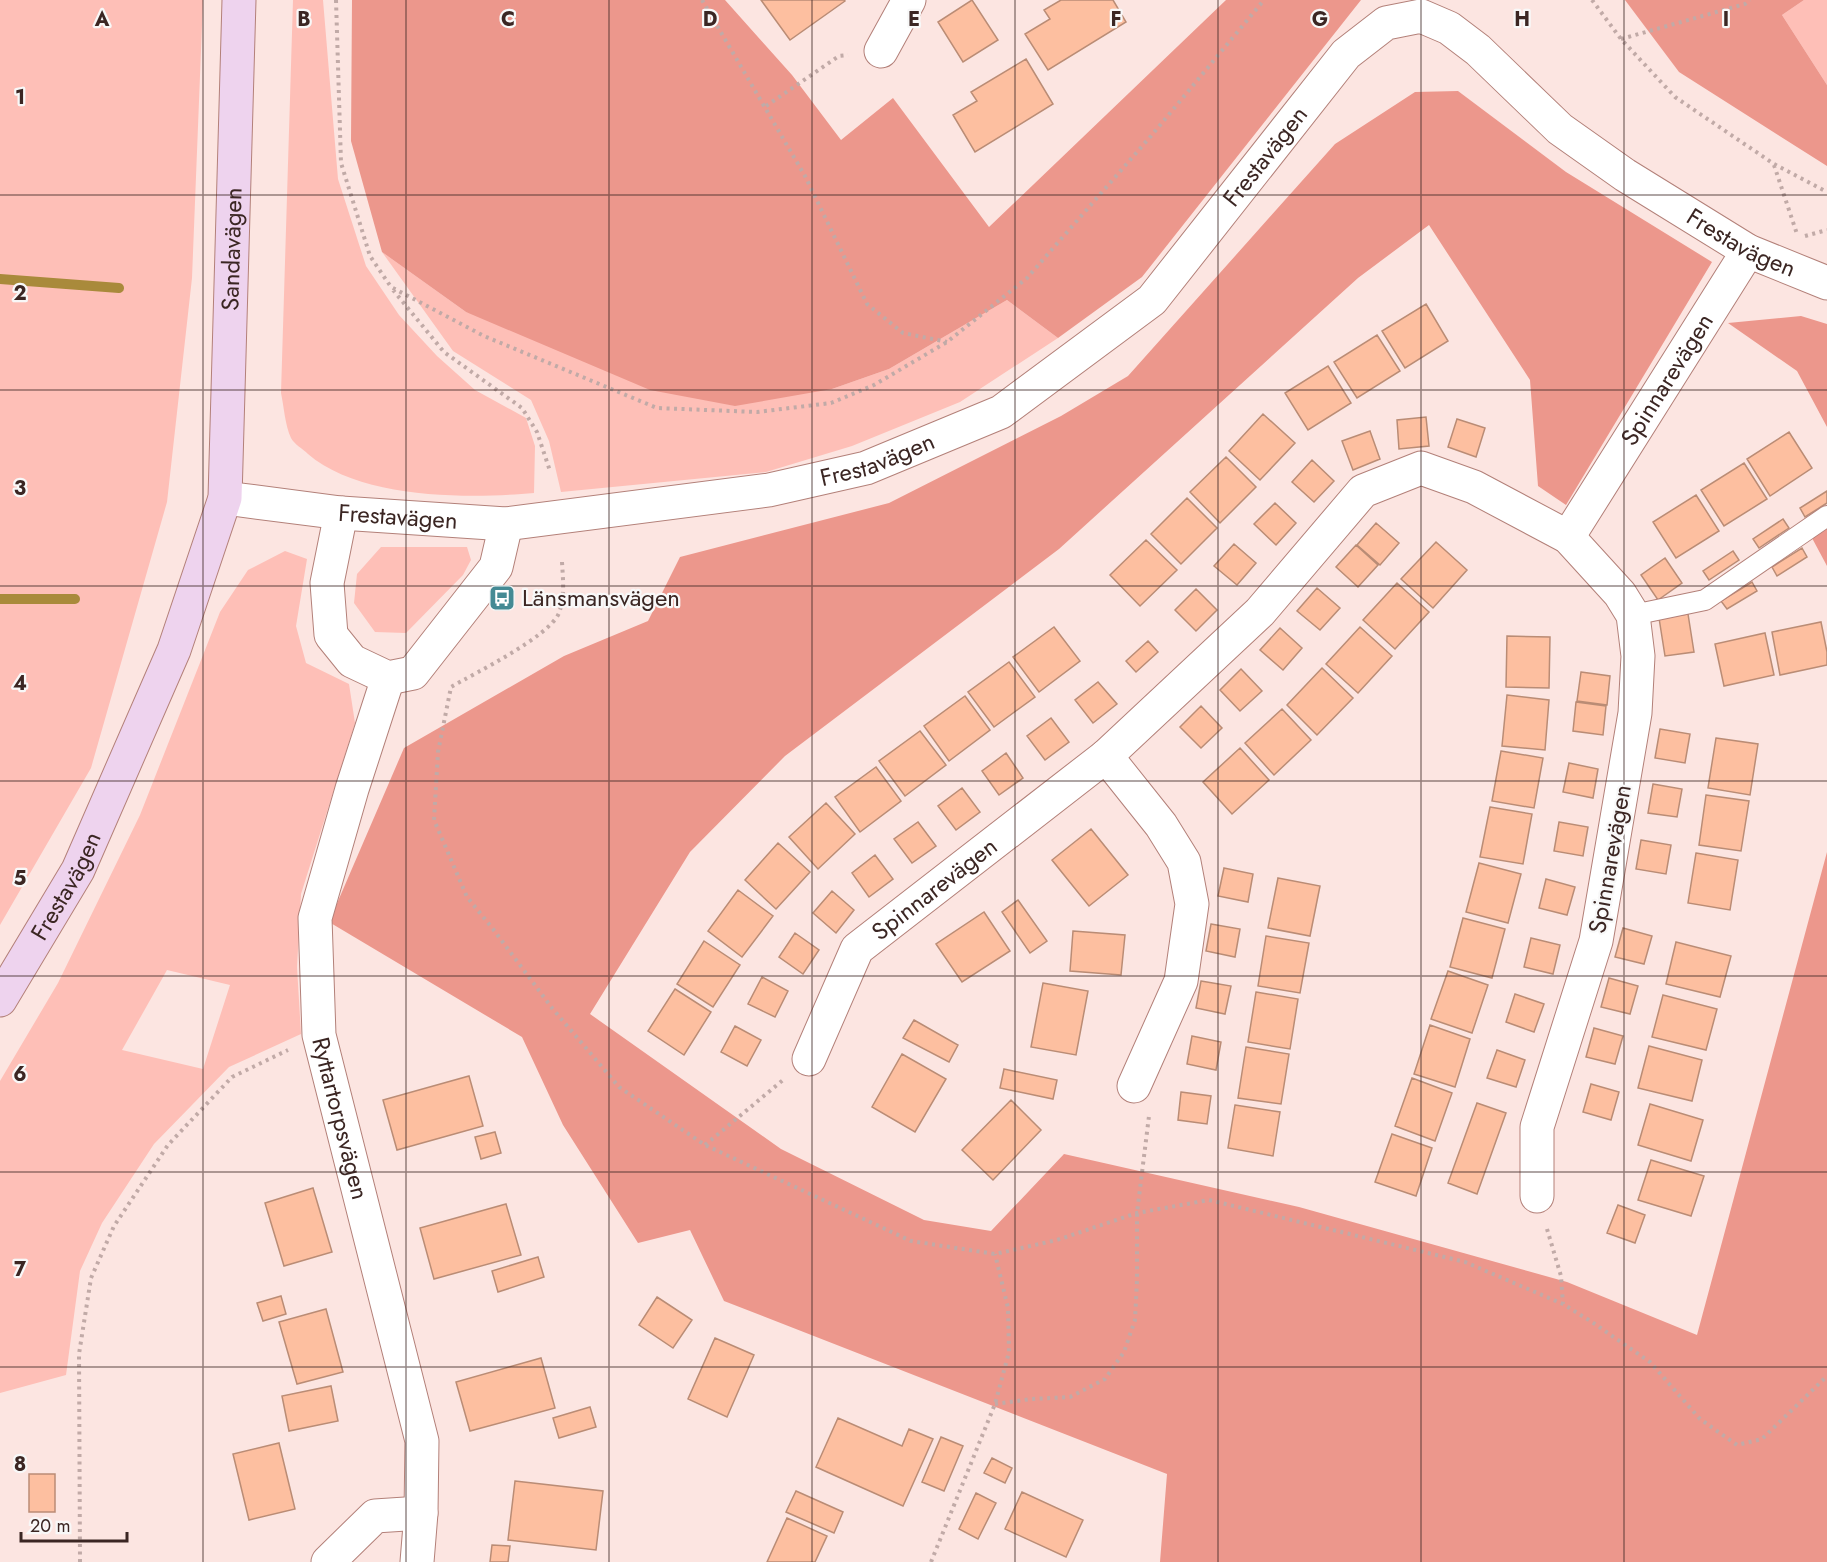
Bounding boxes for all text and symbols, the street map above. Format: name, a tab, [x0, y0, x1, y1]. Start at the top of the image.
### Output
text: A	[94, 5, 110, 34]
text: B	[297, 5, 311, 34]
text: C	[501, 5, 515, 34]
text: D	[703, 5, 717, 34]
text: E	[908, 5, 920, 34]
text: F	[1110, 5, 1122, 34]
text: G	[1312, 5, 1328, 34]
text: H	[1514, 5, 1530, 34]
text: I	[1723, 5, 1729, 34]
text: 1	[15, 83, 25, 112]
street label: Frestavägen	[1214, 98, 1316, 214]
street label: Sandavägen	[212, 187, 251, 311]
street label: Frestavägen	[1680, 199, 1801, 286]
text: 2	[13, 279, 27, 308]
street label: Spinnarevägen	[1612, 306, 1722, 452]
street label: Frestavägen	[816, 423, 940, 495]
text: 3	[14, 474, 26, 503]
street label: Frestavägen	[337, 495, 459, 538]
place label: Länsmansvägen	[522, 580, 680, 615]
bus stop icon: Länsmansvägen	[487, 583, 517, 613]
text: 4	[13, 669, 27, 698]
street label: Spinnarevägen	[1579, 782, 1640, 936]
street label: Frestavägen	[22, 826, 110, 947]
street label: Spinnarevägen	[864, 829, 1004, 949]
text: 5	[14, 864, 27, 893]
street label: Ryttartorpsvägen	[303, 1033, 378, 1203]
text: 6	[13, 1060, 27, 1089]
text: 7	[14, 1255, 27, 1284]
text: 8	[14, 1450, 26, 1479]
scale bar	[21, 1505, 128, 1543]
text: 20 m	[30, 1513, 70, 1539]

